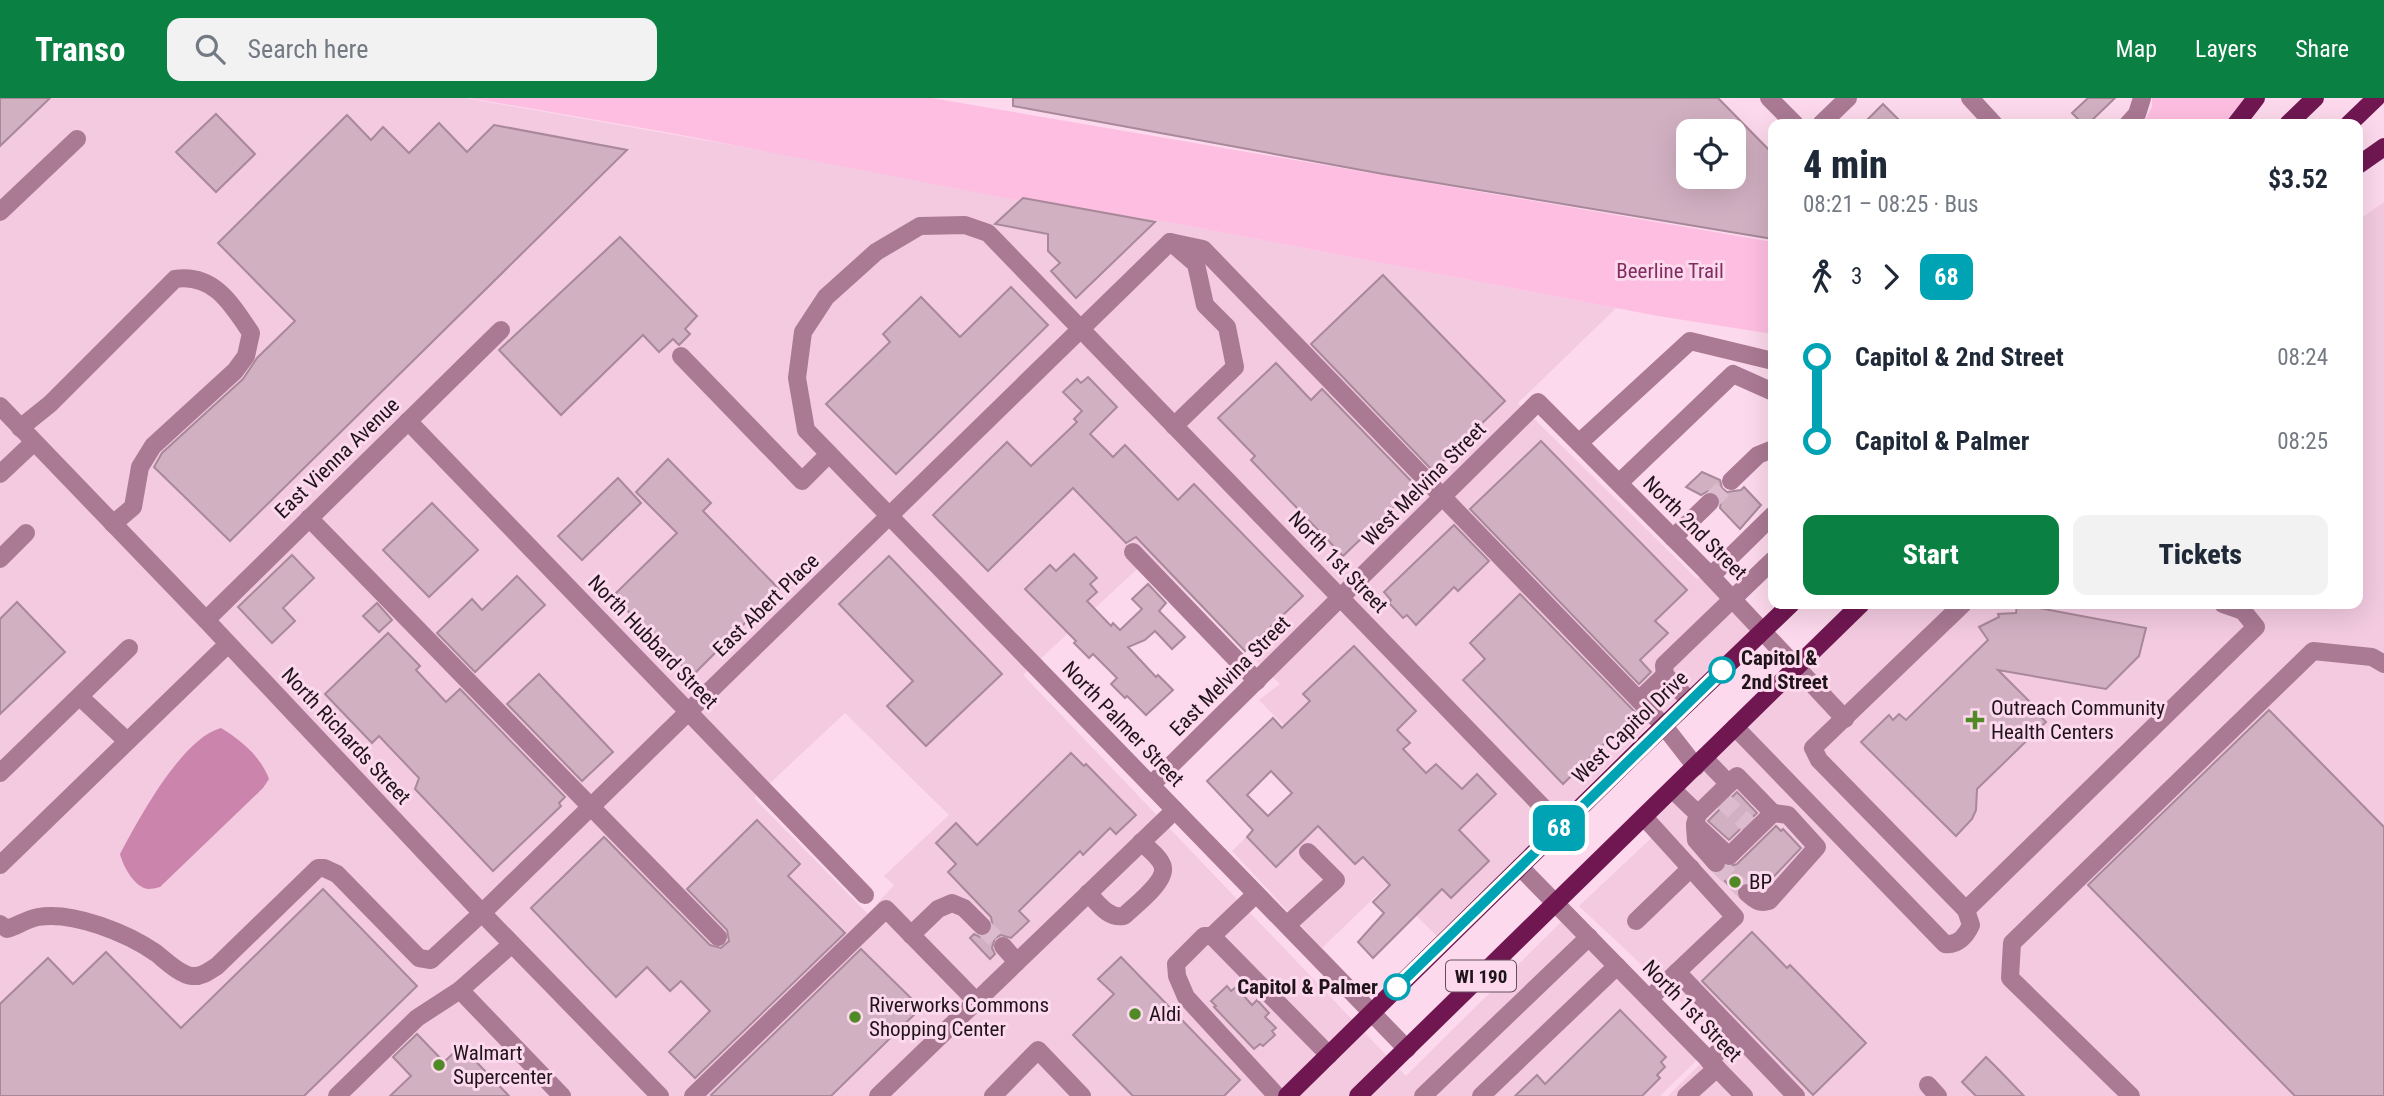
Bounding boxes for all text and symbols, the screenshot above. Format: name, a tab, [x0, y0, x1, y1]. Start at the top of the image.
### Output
search box	[167, 18, 657, 81]
text: Transo	[35, 30, 125, 69]
icon: search	[191, 30, 229, 68]
text: Search here	[247, 34, 368, 64]
text: Map	[2116, 35, 2157, 63]
text: Layers	[2195, 35, 2257, 63]
text: Share	[2295, 35, 2349, 63]
map controls	[1676, 119, 1746, 189]
button: locate	[1676, 119, 1746, 189]
text: 4 min	[1803, 143, 1888, 187]
text: $3.52	[2268, 164, 2328, 194]
text: 08:21 – 08:25 · Bus	[1803, 191, 1979, 218]
icon: walk	[1803, 258, 1841, 296]
icon: forward	[1872, 258, 1910, 296]
park label: Beerline Trail	[1616, 259, 1724, 283]
text: 3	[1851, 263, 1862, 290]
text: 68	[1934, 263, 1959, 291]
text: Capitol & 2nd Street	[1855, 342, 2064, 372]
text: 08:24	[2277, 344, 2328, 371]
street label: East Vienna Avenue	[270, 393, 404, 523]
street label: West Melvina Street	[1357, 417, 1491, 551]
text: Capitol & Palmer	[1855, 426, 2029, 456]
text: 08:25	[2277, 428, 2328, 455]
street label: North 2nd Street	[1638, 471, 1752, 585]
street label: North 1st Street	[1284, 506, 1392, 618]
button: Start	[1803, 515, 2059, 595]
button: Tickets	[2073, 515, 2328, 595]
street label: East Abert Place	[708, 549, 824, 661]
street label: North Hubbard Street	[583, 570, 723, 714]
street label: East Melvina Street	[1165, 611, 1295, 741]
place label: Capitol & 2nd Street	[1741, 646, 1828, 694]
street label: North Palmer Street	[1057, 657, 1189, 791]
marker: Capitol & 2nd Street	[1709, 657, 1735, 683]
street label: North Richards Street	[277, 663, 415, 809]
street label: West Capitol Drive	[1567, 666, 1693, 788]
place label: Outreach Community Health Centers	[1991, 696, 2165, 744]
marker: Outreach Community Health Centers	[1965, 710, 1985, 730]
line badge: 68	[1528, 805, 1590, 851]
text: 68	[1547, 814, 1571, 842]
place label: BP	[1749, 870, 1772, 894]
marker: BP	[1727, 874, 1743, 890]
street label: North 1st Street	[1638, 955, 1746, 1067]
road number: WI 190	[1446, 960, 1516, 992]
marker: Capitol & Palmer	[1384, 974, 1410, 1000]
place label: Capitol & Palmer	[1237, 975, 1378, 999]
place label: Riverworks Commons Shopping Center	[869, 993, 1049, 1041]
place label: Aldi	[1149, 1002, 1181, 1026]
marker: Aldi	[1127, 1006, 1143, 1022]
marker: Riverworks Commons Shopping Center	[847, 1009, 863, 1025]
place label: Walmart Supercenter	[453, 1041, 553, 1089]
marker: Walmart Supercenter	[431, 1057, 447, 1073]

